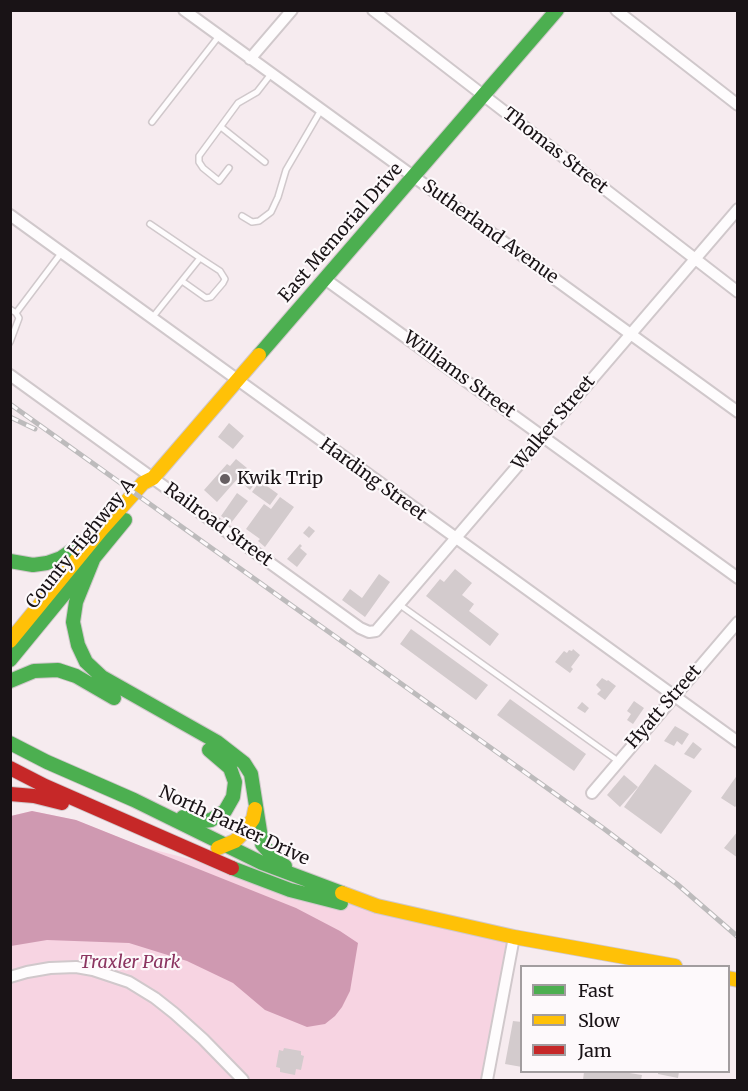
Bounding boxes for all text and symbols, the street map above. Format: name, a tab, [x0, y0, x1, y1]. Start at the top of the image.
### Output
street label: Thomas Street	[498, 103, 612, 199]
street label: East Memorial Drive	[275, 159, 407, 307]
street label: Sutherland Avenue	[418, 175, 562, 289]
street label: Williams Street	[399, 327, 519, 423]
street label: Walker Street	[508, 371, 600, 475]
street label: Harding Street	[315, 434, 431, 526]
place label: Kwik Trip	[237, 468, 323, 490]
marker: Kwik Trip	[218, 472, 232, 486]
street label: County Highway A	[22, 475, 140, 613]
street label: Railroad Street	[160, 479, 276, 571]
street label: Hyatt Street	[622, 661, 706, 753]
street label: North Parker Drive	[155, 782, 313, 870]
park label: Traxler Park	[80, 952, 180, 974]
legend	[520, 965, 730, 1073]
text: Fast	[578, 979, 614, 1002]
text: Slow	[578, 1009, 620, 1032]
text: Jam	[578, 1039, 612, 1062]

